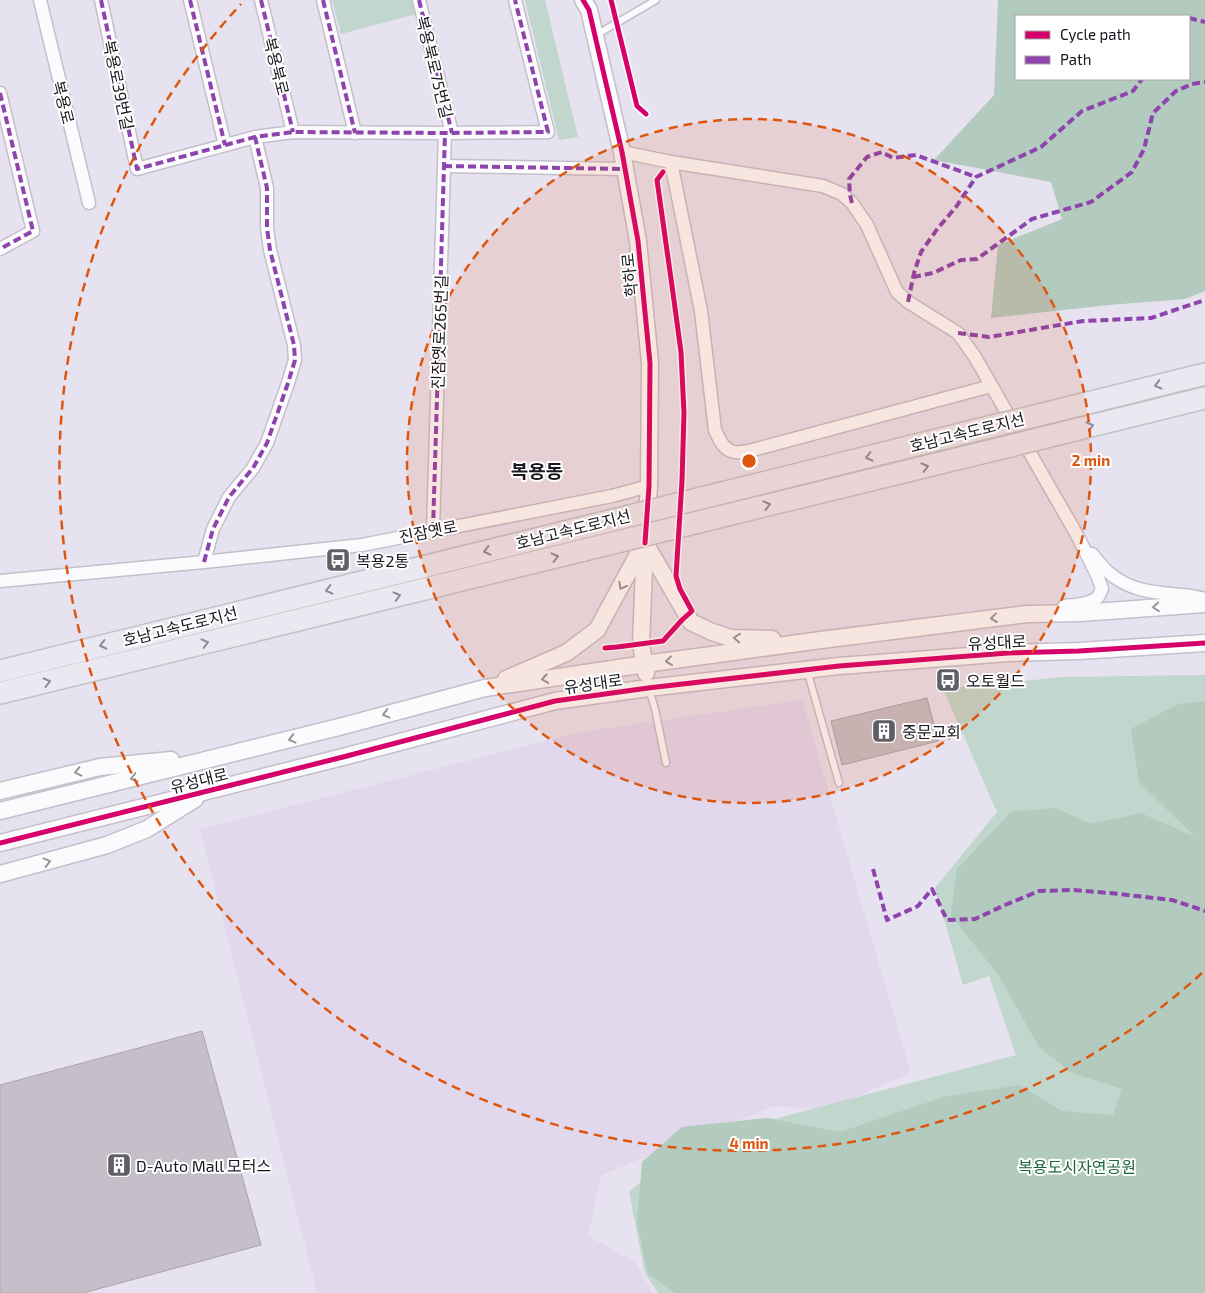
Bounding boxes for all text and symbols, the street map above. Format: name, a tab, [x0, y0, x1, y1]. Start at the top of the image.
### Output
street label: 복용북로75번길	[413, 14, 457, 120]
legend	[1015, 15, 1190, 80]
text: Cycle path	[1060, 25, 1131, 43]
street label: 복용북로	[261, 35, 293, 97]
street label: 복용로39번길	[100, 38, 138, 132]
text: Path	[1060, 50, 1091, 68]
street label: 복용로	[49, 78, 79, 126]
street label: 학하로	[617, 252, 641, 298]
street label: 진잠옛로265번길	[427, 274, 451, 390]
one-way arrow	[1154, 380, 1162, 390]
street label: 호남고속도로지선	[908, 409, 1026, 455]
one-way arrow	[1085, 421, 1094, 432]
one-way arrow	[864, 451, 873, 462]
text: 2 min	[1072, 451, 1110, 469]
centre of rings	[740, 452, 758, 470]
district label: 복용동	[511, 459, 563, 482]
one-way arrow	[920, 462, 928, 472]
one-way arrow	[762, 500, 771, 511]
street label: 호남고속도로지선	[514, 506, 632, 552]
street label: 진잠옛로	[397, 516, 459, 546]
one-way arrow	[482, 545, 491, 556]
bus stop icon: 복용2통	[325, 547, 351, 573]
place label: 복용2통	[356, 551, 409, 570]
one-way arrow	[550, 552, 559, 563]
one-way arrow	[618, 581, 628, 590]
one-way arrow	[324, 584, 333, 595]
one-way arrow	[392, 591, 401, 602]
one-way arrow	[1152, 602, 1160, 613]
street label: 호남고속도로지선	[121, 603, 239, 649]
one-way arrow	[990, 612, 998, 623]
street label: 유성대로	[967, 631, 1027, 653]
one-way arrow	[733, 632, 741, 643]
one-way arrow	[201, 638, 210, 649]
one-way arrow	[99, 639, 108, 650]
one-way arrow	[665, 655, 673, 666]
bus stop icon: 오토월드	[935, 667, 961, 693]
street label: 유성대로	[563, 669, 624, 697]
place label: 오토월드	[966, 671, 1025, 690]
one-way arrow	[540, 673, 549, 683]
one-way arrow	[43, 677, 52, 688]
one-way arrow	[383, 709, 391, 719]
building icon: 중문교회	[871, 718, 897, 744]
place label: 중문교회	[902, 722, 961, 741]
one-way arrow	[288, 733, 296, 743]
street label: 유성대로	[168, 764, 230, 796]
one-way arrow	[73, 766, 82, 777]
one-way arrow	[131, 772, 139, 782]
one-way arrow	[42, 857, 51, 867]
text: 4 min	[729, 1134, 769, 1152]
building icon: D-Auto Mall 모터스	[106, 1152, 132, 1178]
place label: D-Auto Mall 모터스	[136, 1156, 271, 1175]
park label: 복용도시자연공원	[1018, 1157, 1136, 1176]

